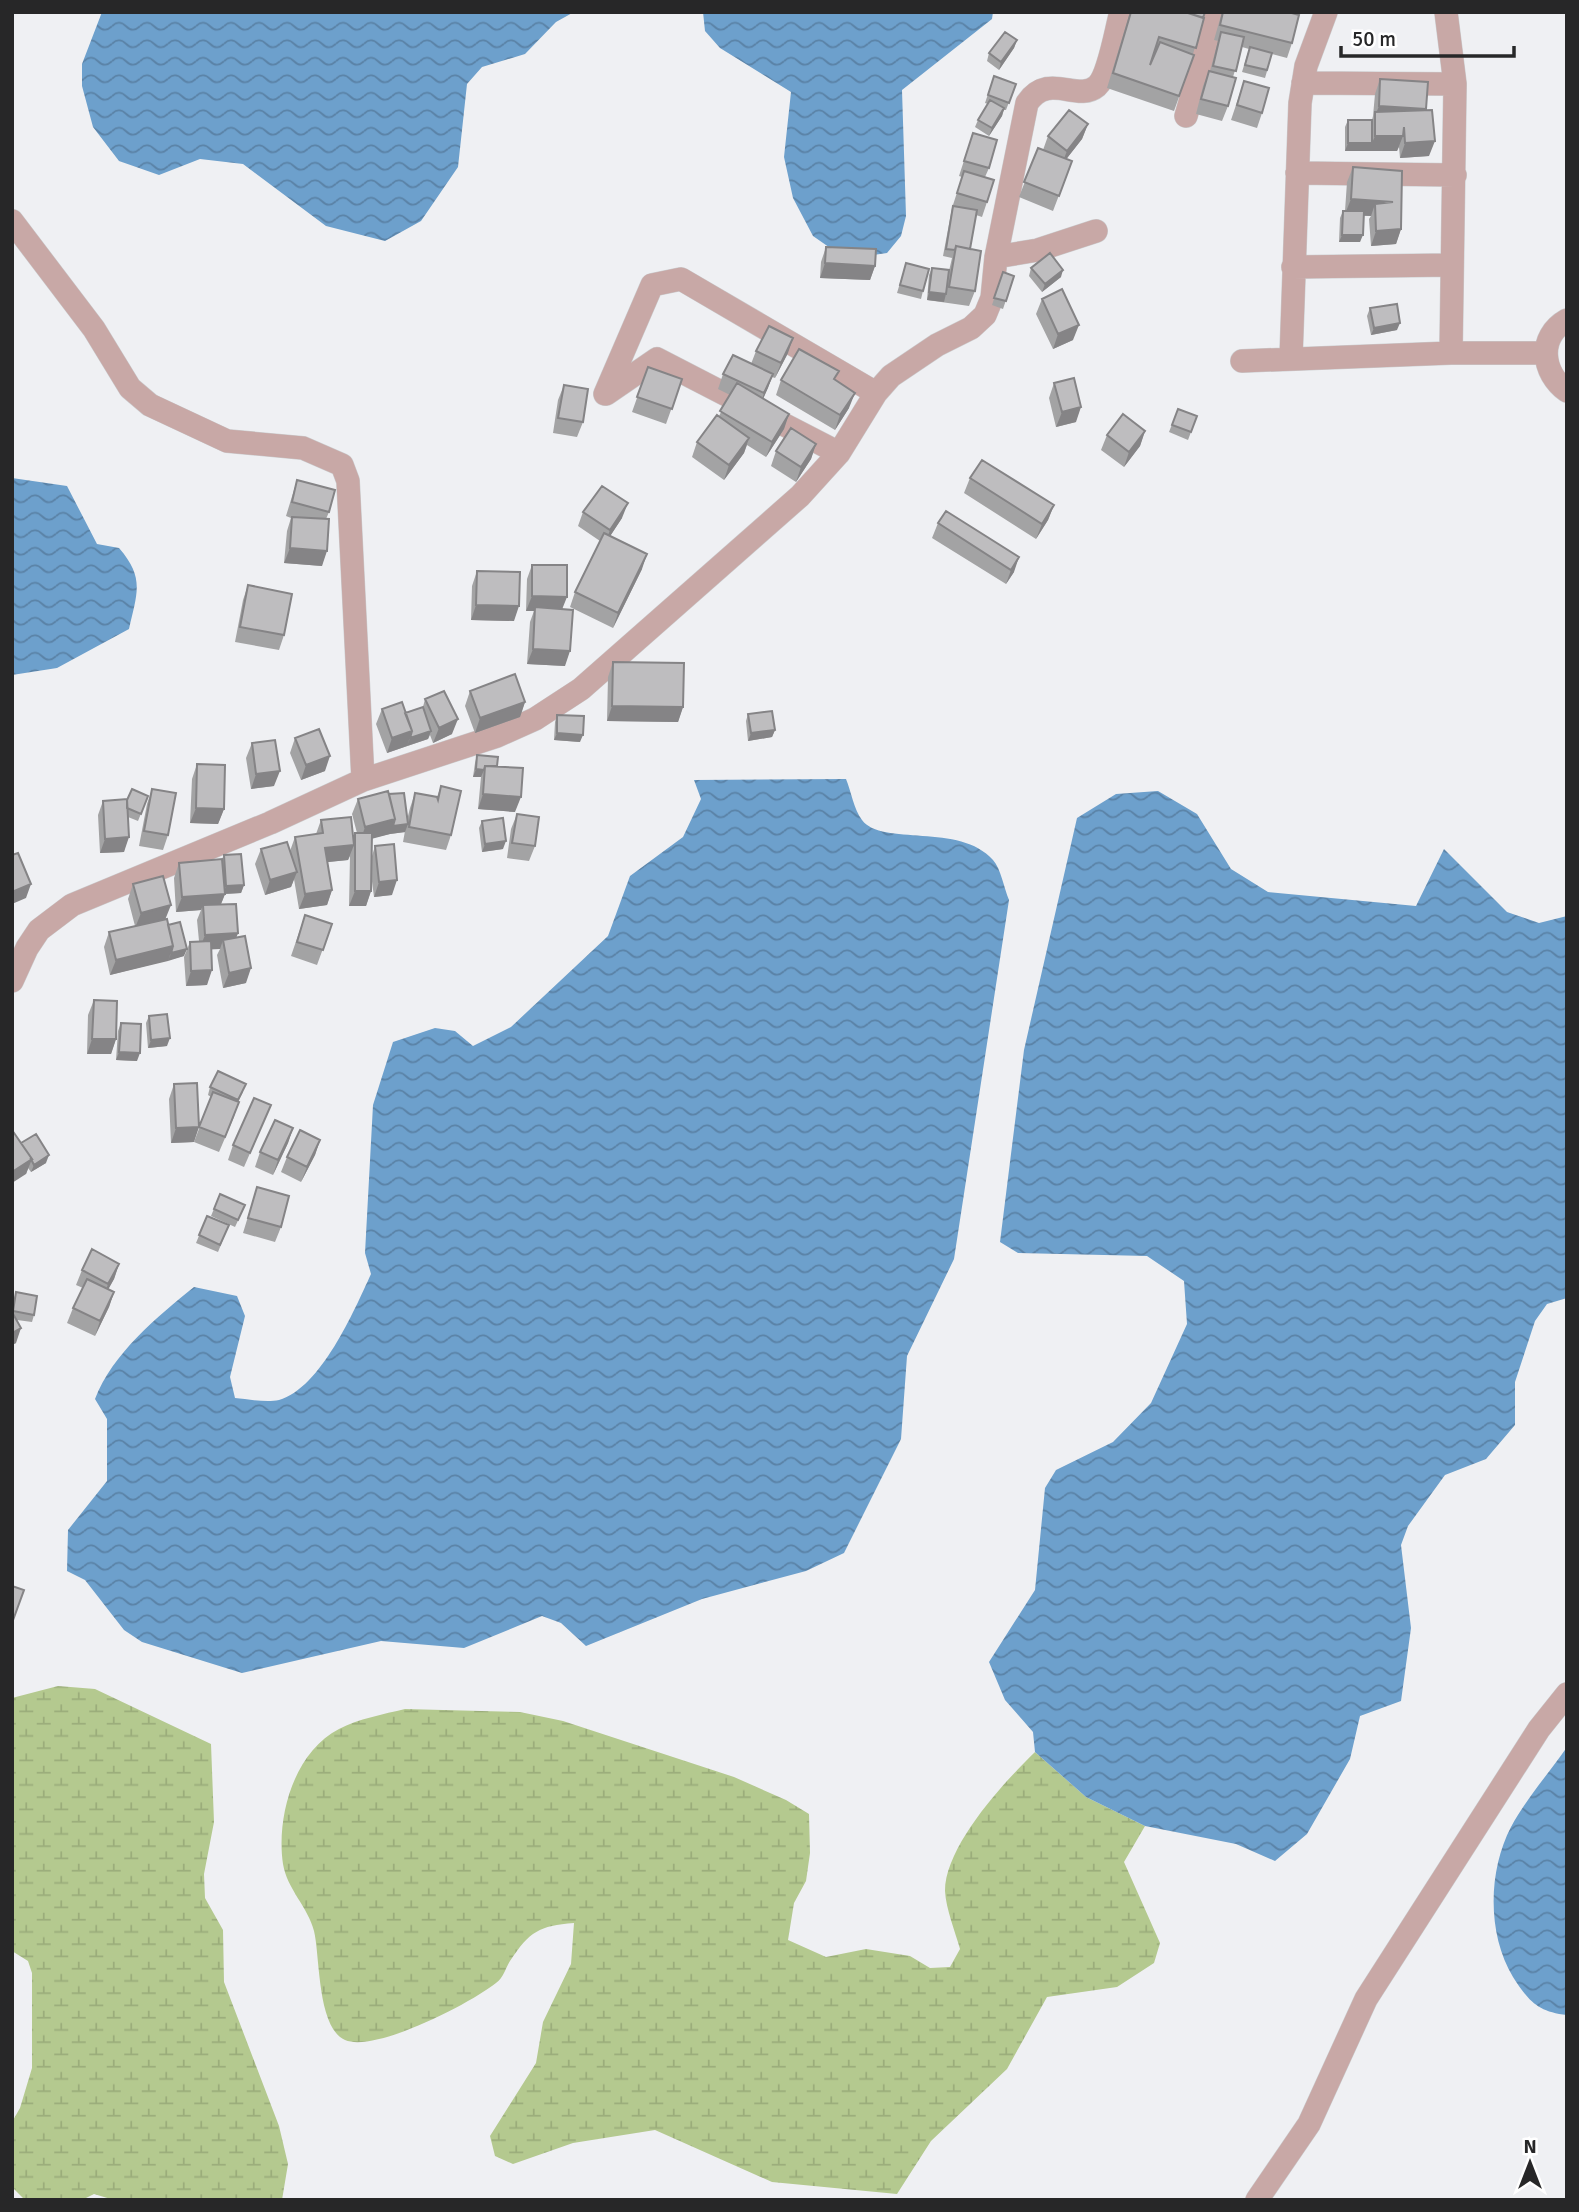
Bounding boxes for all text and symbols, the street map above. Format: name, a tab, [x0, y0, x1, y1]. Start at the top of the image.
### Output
scale bar	[1341, 14, 1514, 58]
text: 50 m	[1352, 26, 1396, 52]
north arrow	[1495, 2128, 1565, 2198]
text: N	[1523, 2135, 1537, 2159]

